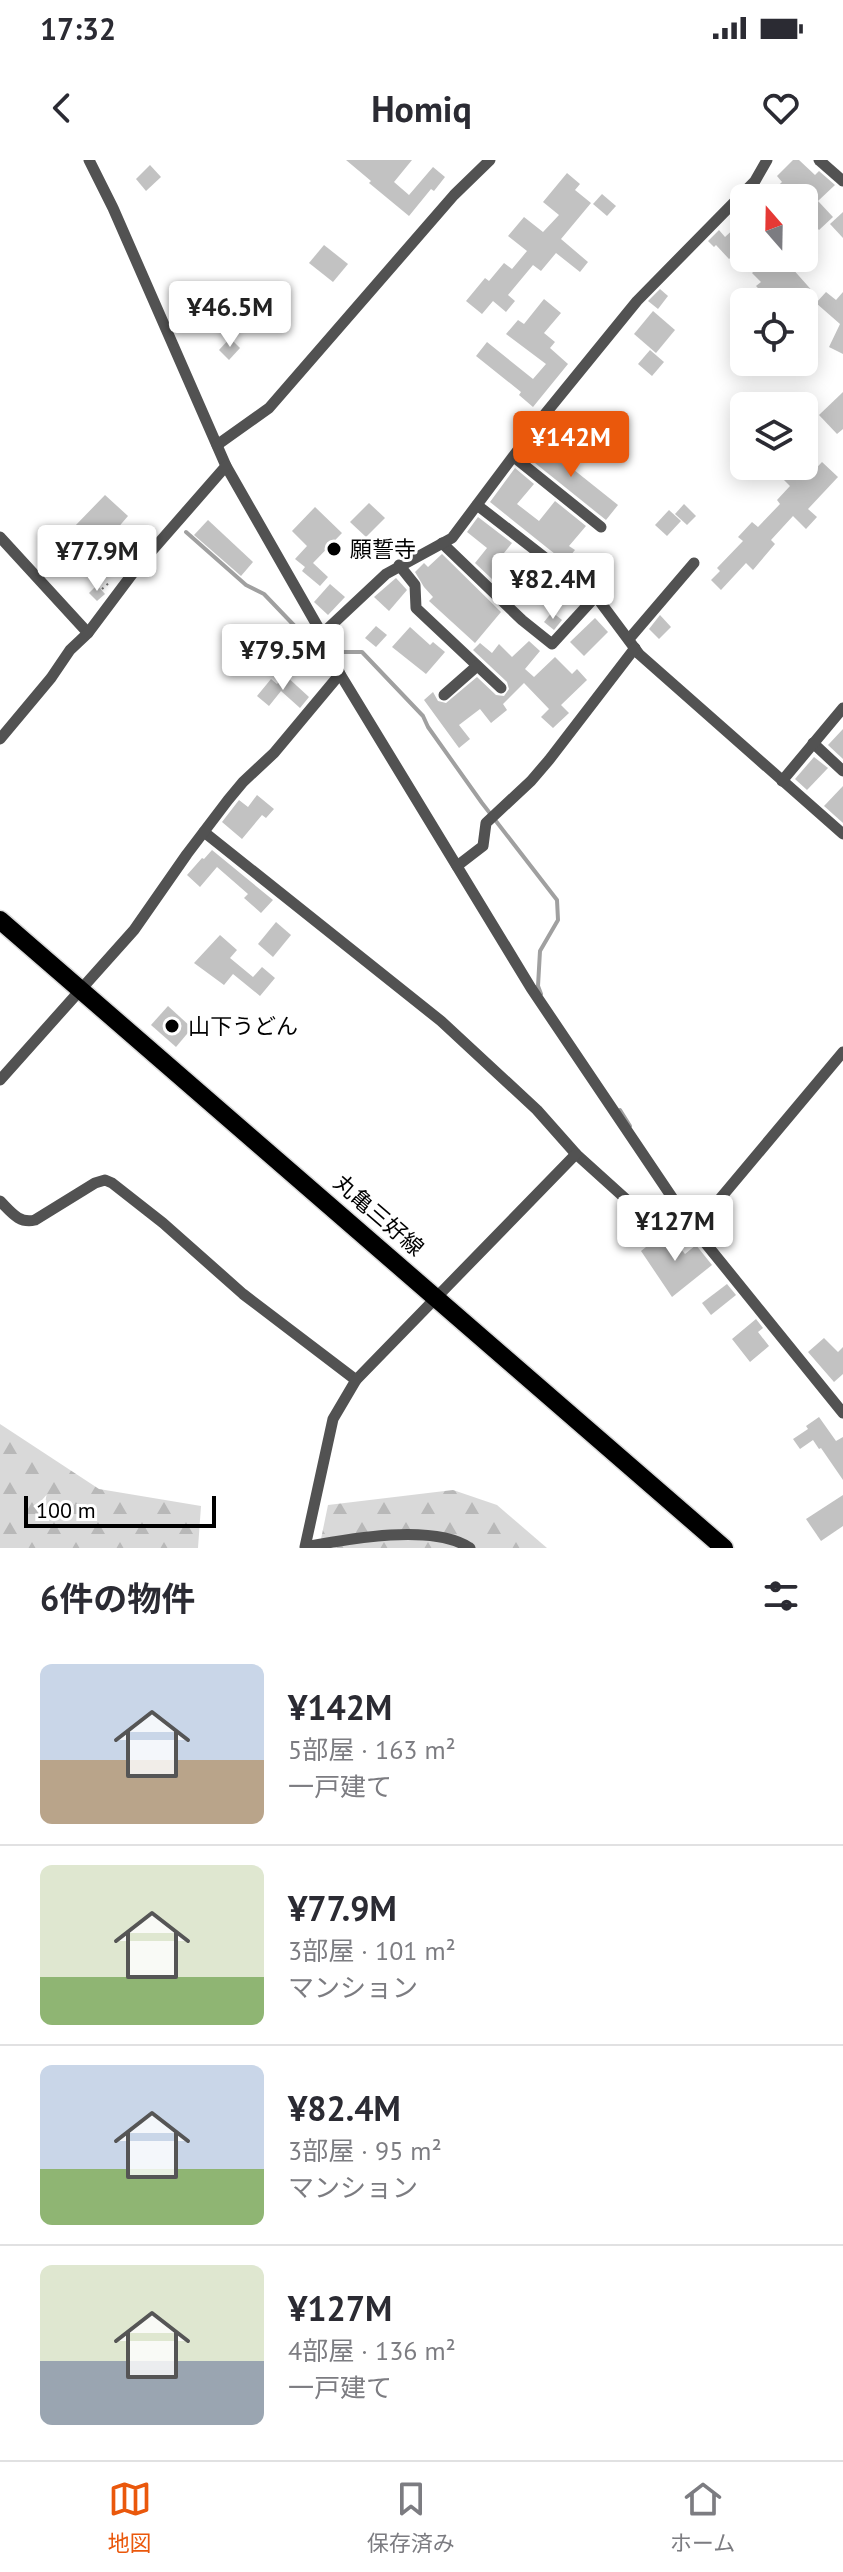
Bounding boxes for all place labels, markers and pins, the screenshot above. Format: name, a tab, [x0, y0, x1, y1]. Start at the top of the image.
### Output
pin: ¥46.5M	[165, 281, 295, 349]
pin: ¥142M	[515, 411, 627, 479]
pin: ¥77.9M	[32, 525, 162, 593]
place label: 願誓寺	[350, 535, 416, 563]
marker: 願誓寺	[325, 540, 343, 558]
pin: ¥82.4M	[488, 553, 618, 621]
pin: ¥79.5M	[218, 624, 348, 692]
place label: 山下うどん	[188, 1012, 298, 1040]
marker: 山下うどん	[163, 1017, 181, 1035]
pin: ¥127M	[619, 1195, 731, 1263]

